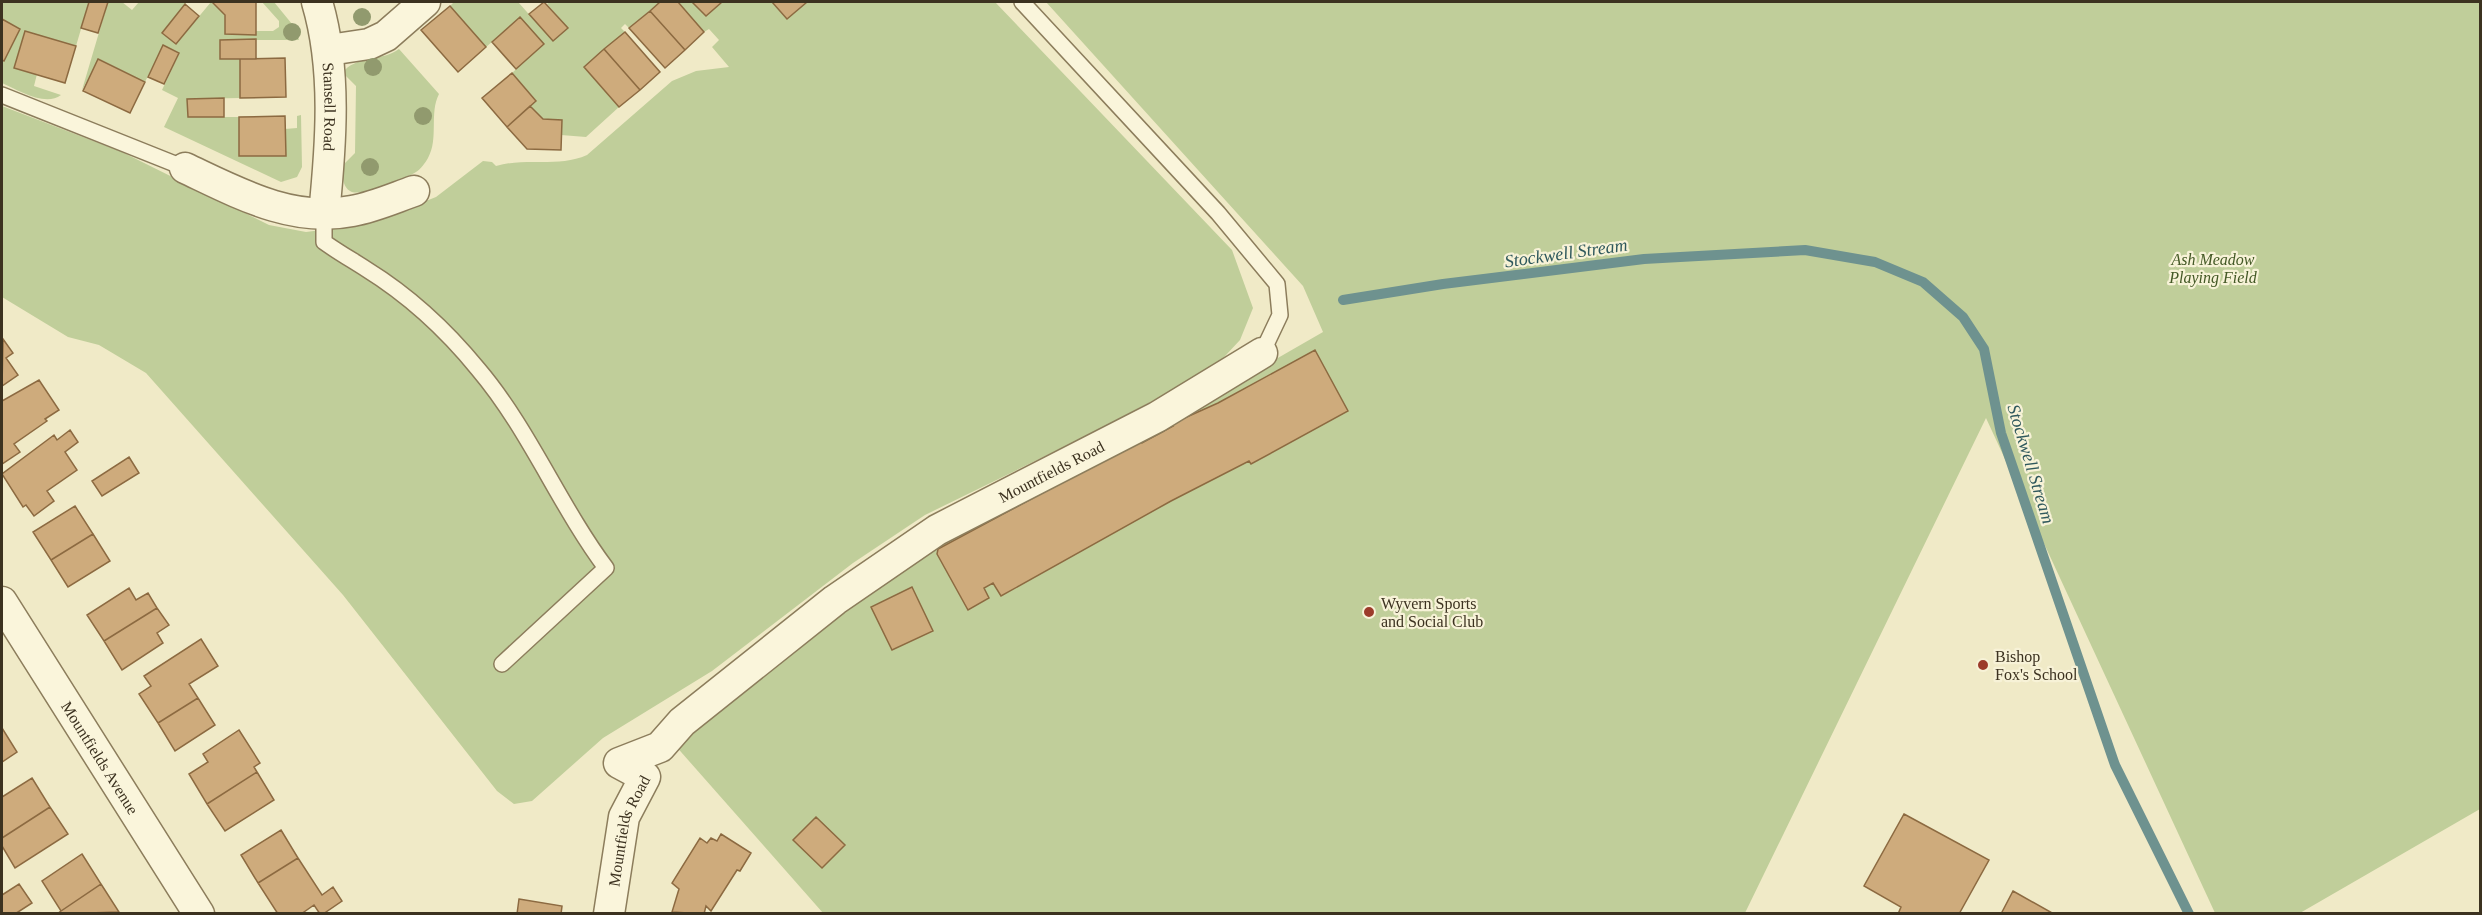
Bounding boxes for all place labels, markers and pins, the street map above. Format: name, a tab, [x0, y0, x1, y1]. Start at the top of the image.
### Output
place label: Wyvern Sports and Social Club	[1381, 595, 1483, 630]
marker: Wyvern Sports and Social Club	[1362, 605, 1376, 619]
place label: Bishop Fox's School	[1995, 648, 2078, 683]
marker: Bishop Fox's School	[1976, 658, 1990, 672]

